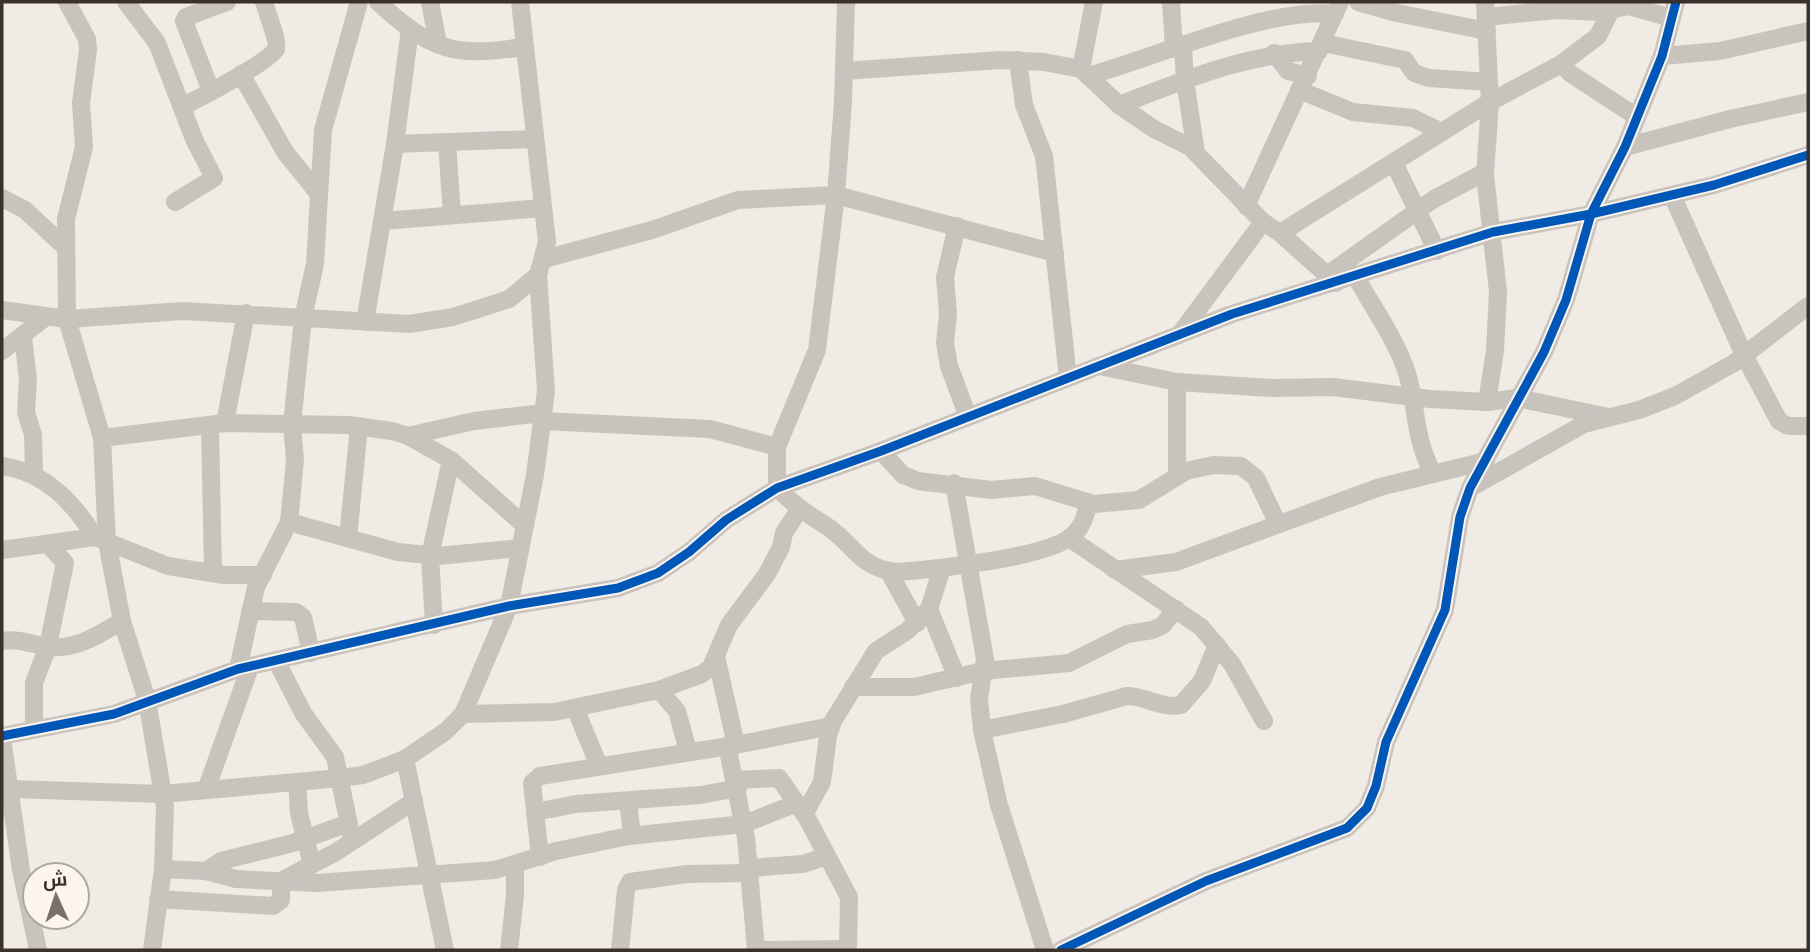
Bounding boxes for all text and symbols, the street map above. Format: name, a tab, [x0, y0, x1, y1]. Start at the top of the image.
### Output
north arrow	[21, 861, 91, 931]
text: ش	[42, 866, 68, 892]

